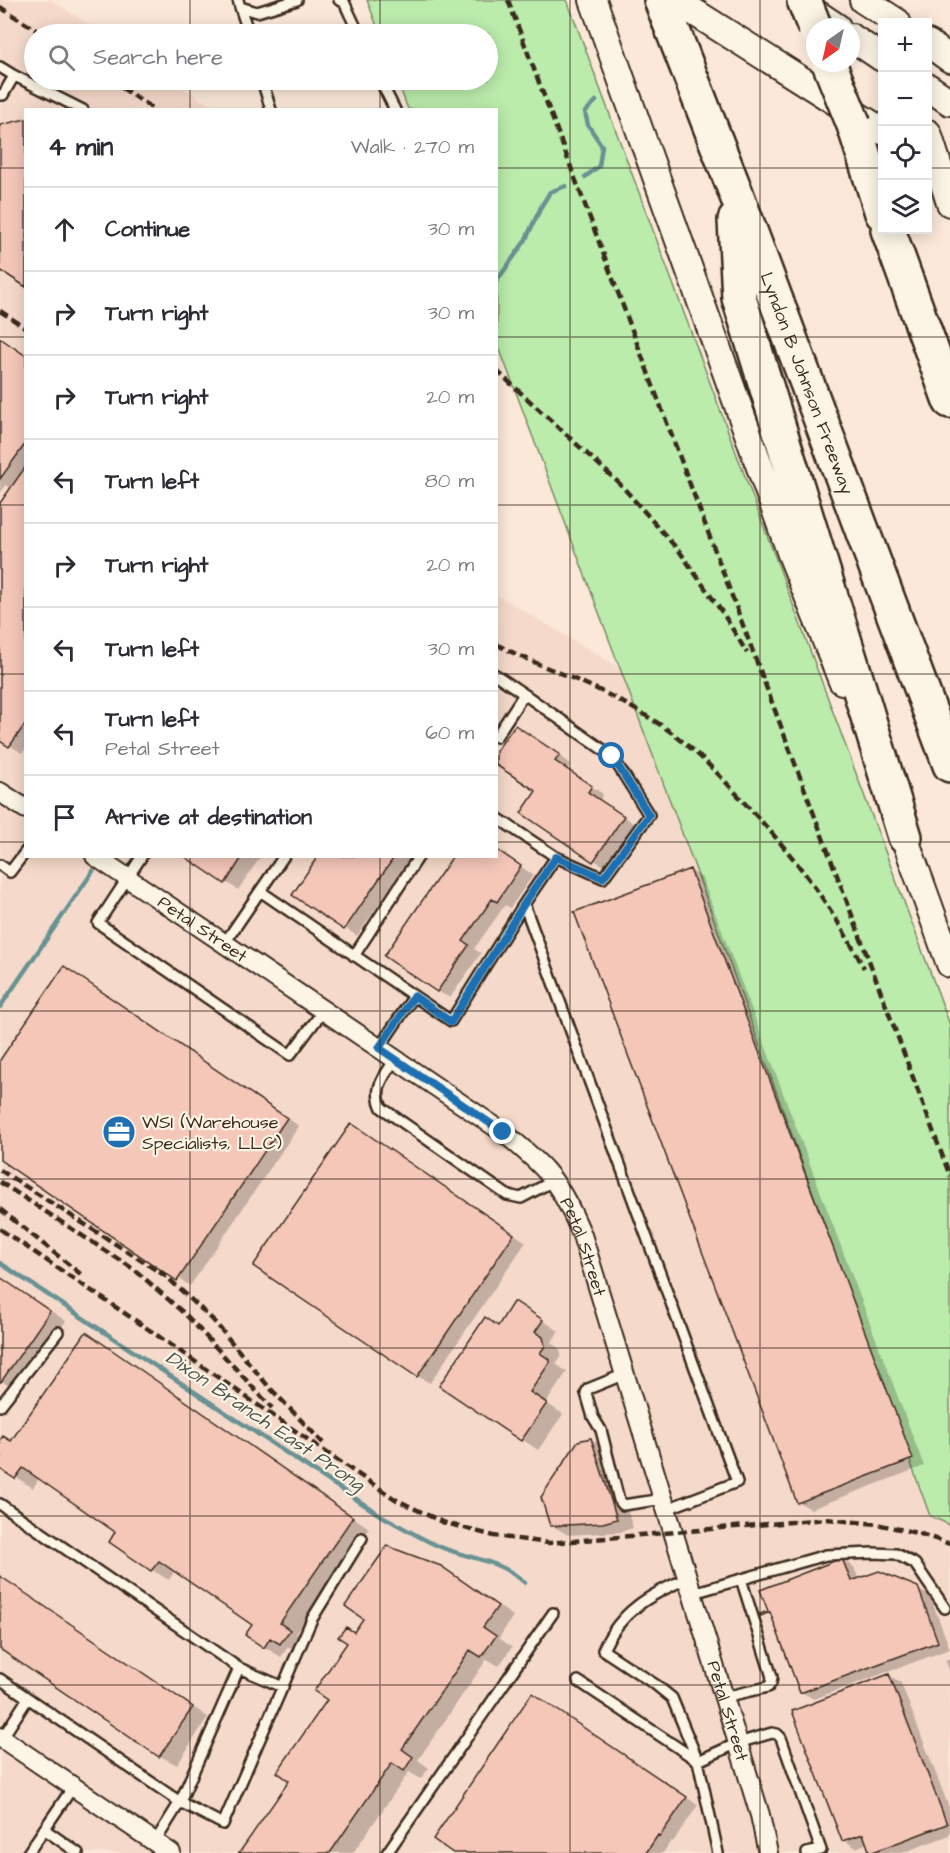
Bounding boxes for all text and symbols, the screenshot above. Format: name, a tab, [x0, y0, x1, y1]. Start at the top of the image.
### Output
north arrow	[806, 18, 860, 72]
map controls	[878, 18, 932, 234]
button: +	[878, 18, 932, 72]
search box	[24, 24, 498, 90]
icon: search	[45, 41, 78, 74]
text: Search here	[93, 42, 223, 73]
button: −	[878, 72, 932, 126]
button: locate	[878, 126, 932, 180]
text: 4 min	[48, 129, 113, 165]
text: Walk · 270 m	[351, 133, 474, 161]
button: layers	[878, 180, 932, 234]
icon: ahead	[48, 213, 81, 246]
text: Continue	[105, 214, 190, 245]
text: 30 m	[428, 215, 474, 243]
street label: Lyndon B Johnson Freeway	[754, 268, 860, 498]
icon: right	[48, 297, 81, 330]
text: Turn right	[105, 298, 208, 329]
text: 30 m	[428, 299, 474, 327]
icon: right	[48, 381, 81, 414]
text: Turn right	[105, 382, 208, 413]
text: 20 m	[426, 383, 474, 411]
icon: left	[48, 465, 81, 498]
text: Turn left	[105, 466, 199, 497]
text: 80 m	[425, 467, 474, 495]
icon: right	[48, 549, 81, 582]
text: Turn right	[105, 550, 208, 581]
text: 20 m	[426, 551, 474, 579]
icon: left	[48, 633, 81, 666]
text: Turn left	[105, 634, 199, 665]
text: 30 m	[428, 635, 474, 663]
text: Turn left	[105, 704, 199, 735]
icon: left	[48, 717, 81, 750]
text: 60 m	[425, 719, 474, 747]
text: Petal Street	[105, 735, 220, 763]
route start	[598, 742, 624, 768]
icon: arrive	[48, 801, 81, 834]
text: Arrive at destination	[105, 802, 312, 833]
street label: Petal Street	[153, 890, 253, 969]
place label: WSI (Warehouse Specialists, LLC)	[142, 1110, 282, 1156]
office icon: WSI (Warehouse Specialists, LLC)	[101, 1114, 137, 1150]
route end	[489, 1118, 515, 1144]
street label: Petal Street	[554, 1193, 613, 1300]
water label: Dixon Branch East Prong	[160, 1344, 371, 1500]
street label: Petal Street	[701, 1658, 755, 1764]

